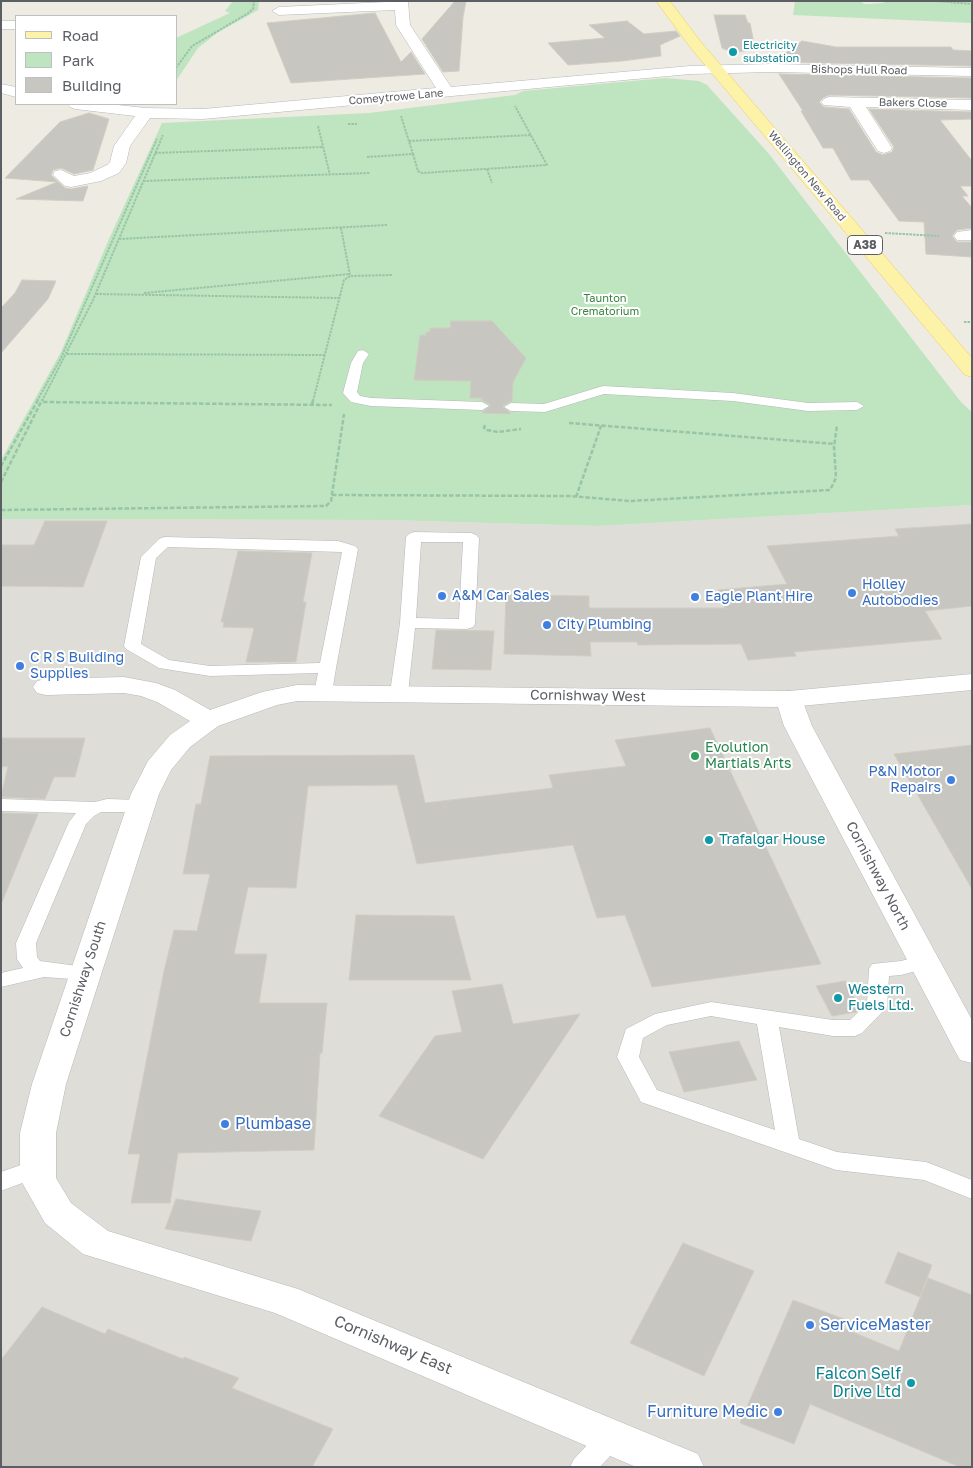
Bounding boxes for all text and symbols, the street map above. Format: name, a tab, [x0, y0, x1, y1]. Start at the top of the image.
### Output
legend	[15, 15, 178, 105]
text: Road	[62, 26, 99, 44]
place label: Electricity substation	[743, 39, 799, 65]
marker: Electricity substation	[727, 46, 739, 58]
text: Park	[62, 51, 94, 69]
street label: Bishops Hull Road	[811, 63, 907, 77]
text: Building	[62, 76, 122, 94]
street label: Comeytrowe Lane	[348, 86, 444, 108]
street label: Bakers Close	[879, 96, 947, 110]
street label: Wellington New Road	[765, 128, 849, 224]
road number: A38	[848, 236, 882, 254]
park label: Taunton Crematorium	[571, 292, 639, 318]
place label: Holley Autobodies	[862, 577, 938, 610]
marker: Holley Autobodies	[846, 587, 858, 599]
place label: A&M Car Sales	[452, 588, 549, 604]
place label: Eagle Plant Hire	[705, 589, 813, 605]
marker: A&M Car Sales	[436, 590, 448, 602]
marker: Eagle Plant Hire	[689, 591, 701, 603]
place label: City Plumbing	[557, 617, 652, 633]
marker: City Plumbing	[541, 619, 553, 631]
place label: C R S Building Supplies	[30, 650, 124, 682]
marker: C R S Building Supplies	[14, 660, 26, 672]
street label: Cornishway West	[530, 687, 646, 705]
place label: Evolution Martials Arts	[705, 740, 791, 772]
marker: Evolution Martials Arts	[689, 750, 701, 762]
place label: P&N Motor Repairs	[868, 764, 941, 796]
marker: P&N Motor Repairs	[945, 774, 957, 786]
street label: Cornishway North	[842, 819, 914, 933]
place label: Trafalgar House	[719, 832, 825, 848]
marker: Trafalgar House	[703, 834, 715, 846]
street label: Cornishway South	[56, 919, 110, 1039]
place label: Western Fuels Ltd.	[848, 982, 914, 1014]
marker: Western Fuels Ltd.	[832, 992, 844, 1004]
place label: Plumbase	[235, 1114, 311, 1134]
marker: Plumbase	[219, 1118, 231, 1130]
street label: Cornishway East	[331, 1311, 455, 1379]
place label: ServiceMaster	[820, 1315, 931, 1335]
marker: ServiceMaster	[804, 1319, 816, 1331]
place label: Falcon Self Drive Ltd	[815, 1364, 901, 1402]
marker: Falcon Self Drive Ltd	[905, 1377, 917, 1389]
place label: Furniture Medic	[647, 1402, 768, 1422]
marker: Furniture Medic	[772, 1406, 784, 1418]

